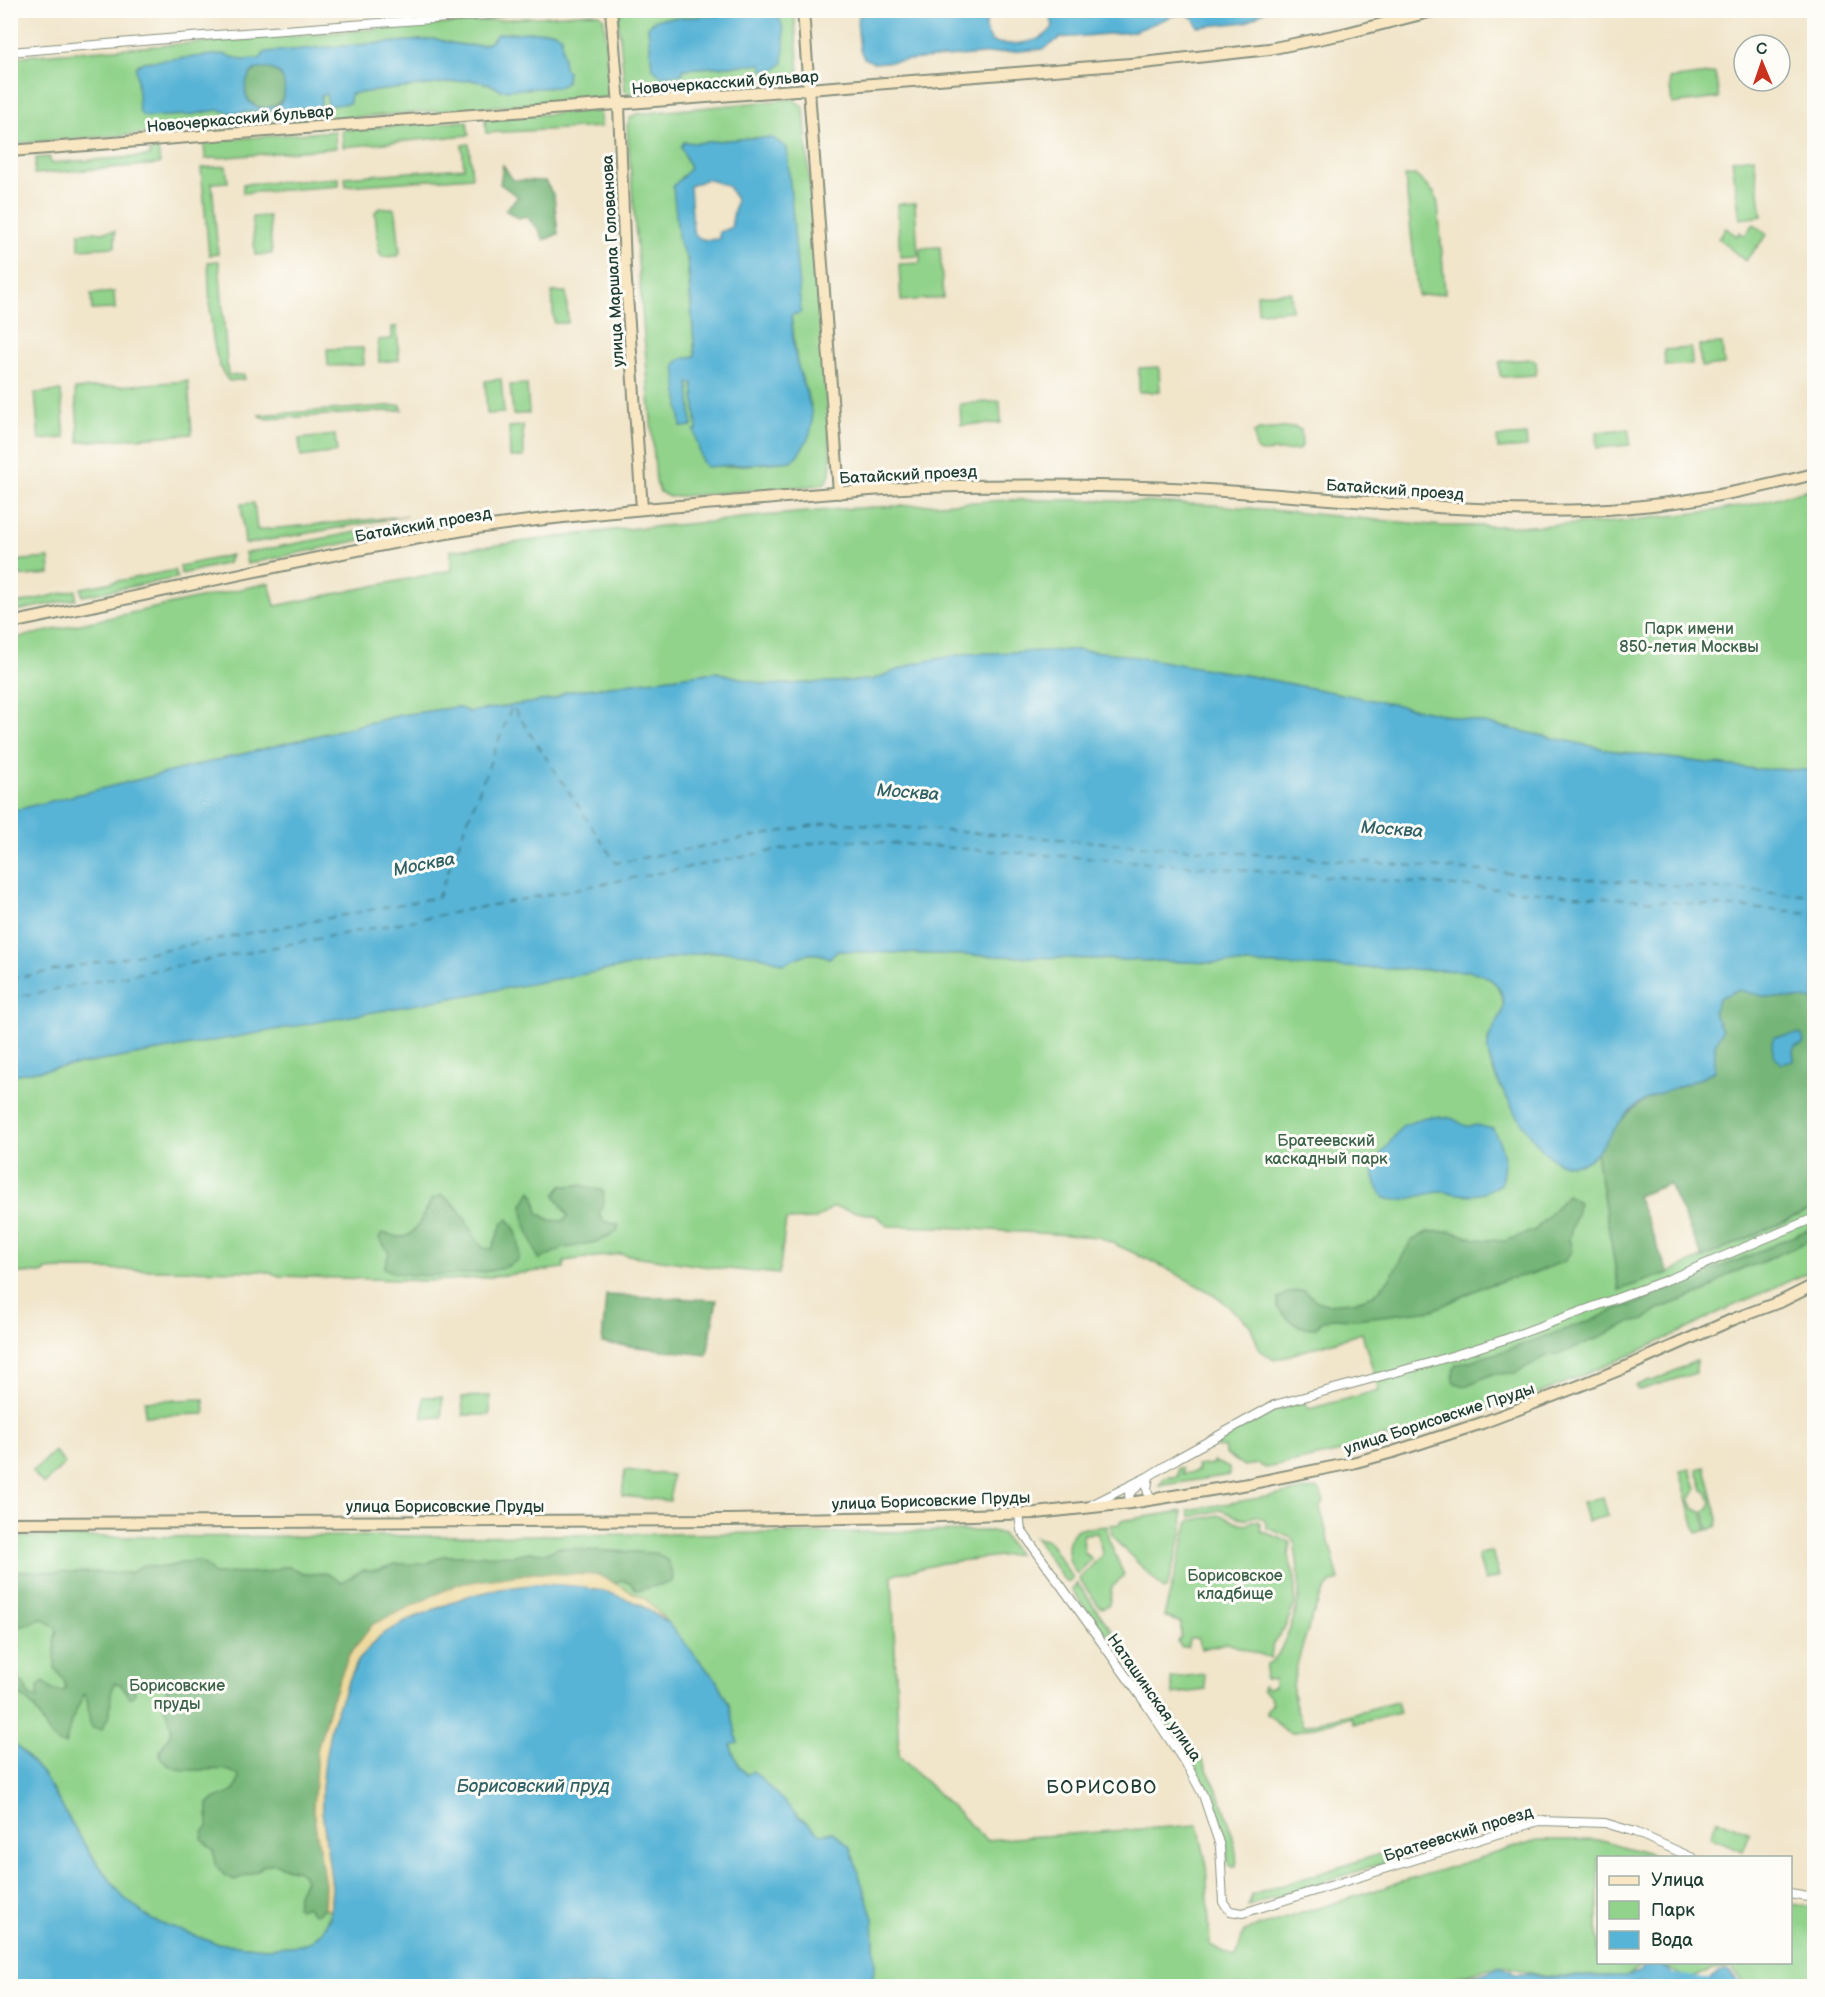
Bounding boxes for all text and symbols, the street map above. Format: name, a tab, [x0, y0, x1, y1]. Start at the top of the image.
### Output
north arrow	[1732, 33, 1792, 93]
text: С	[1756, 40, 1767, 59]
street label: Новочеркасский бульвар	[631, 67, 819, 100]
street label: Новочеркасский бульвар	[146, 102, 334, 137]
street label: улица Маршала Голованова	[598, 154, 629, 368]
street label: Батайский проезд	[839, 462, 978, 489]
street label: Батайский проезд	[1325, 476, 1465, 505]
street label: Батайский проезд	[354, 504, 493, 547]
park label: Парк имени 850-летия Москвы	[1619, 620, 1759, 657]
water label: Москва	[876, 780, 940, 805]
water label: Москва	[1360, 817, 1424, 842]
water label: Москва	[391, 848, 457, 881]
park label: Братеевский каскадный парк	[1264, 1132, 1388, 1169]
street label: улица Борисовские Пруды	[1342, 1380, 1537, 1459]
street label: улица Борисовские Пруды	[831, 1489, 1031, 1514]
street label: улица Борисовские Пруды	[346, 1498, 544, 1517]
park label: Борисовское кладбище	[1187, 1567, 1283, 1604]
street label: Наташинская улица	[1103, 1630, 1205, 1766]
park label: Борисовские пруды	[129, 1677, 225, 1714]
water label: Борисовский пруд	[456, 1776, 610, 1797]
district label: БОРИСОВО	[1046, 1777, 1158, 1798]
street label: Братеевский проезд	[1382, 1803, 1536, 1866]
legend	[1597, 1856, 1792, 1964]
text: Улица	[1651, 1870, 1705, 1891]
text: Парк	[1651, 1900, 1695, 1921]
text: Вода	[1651, 1930, 1693, 1951]

